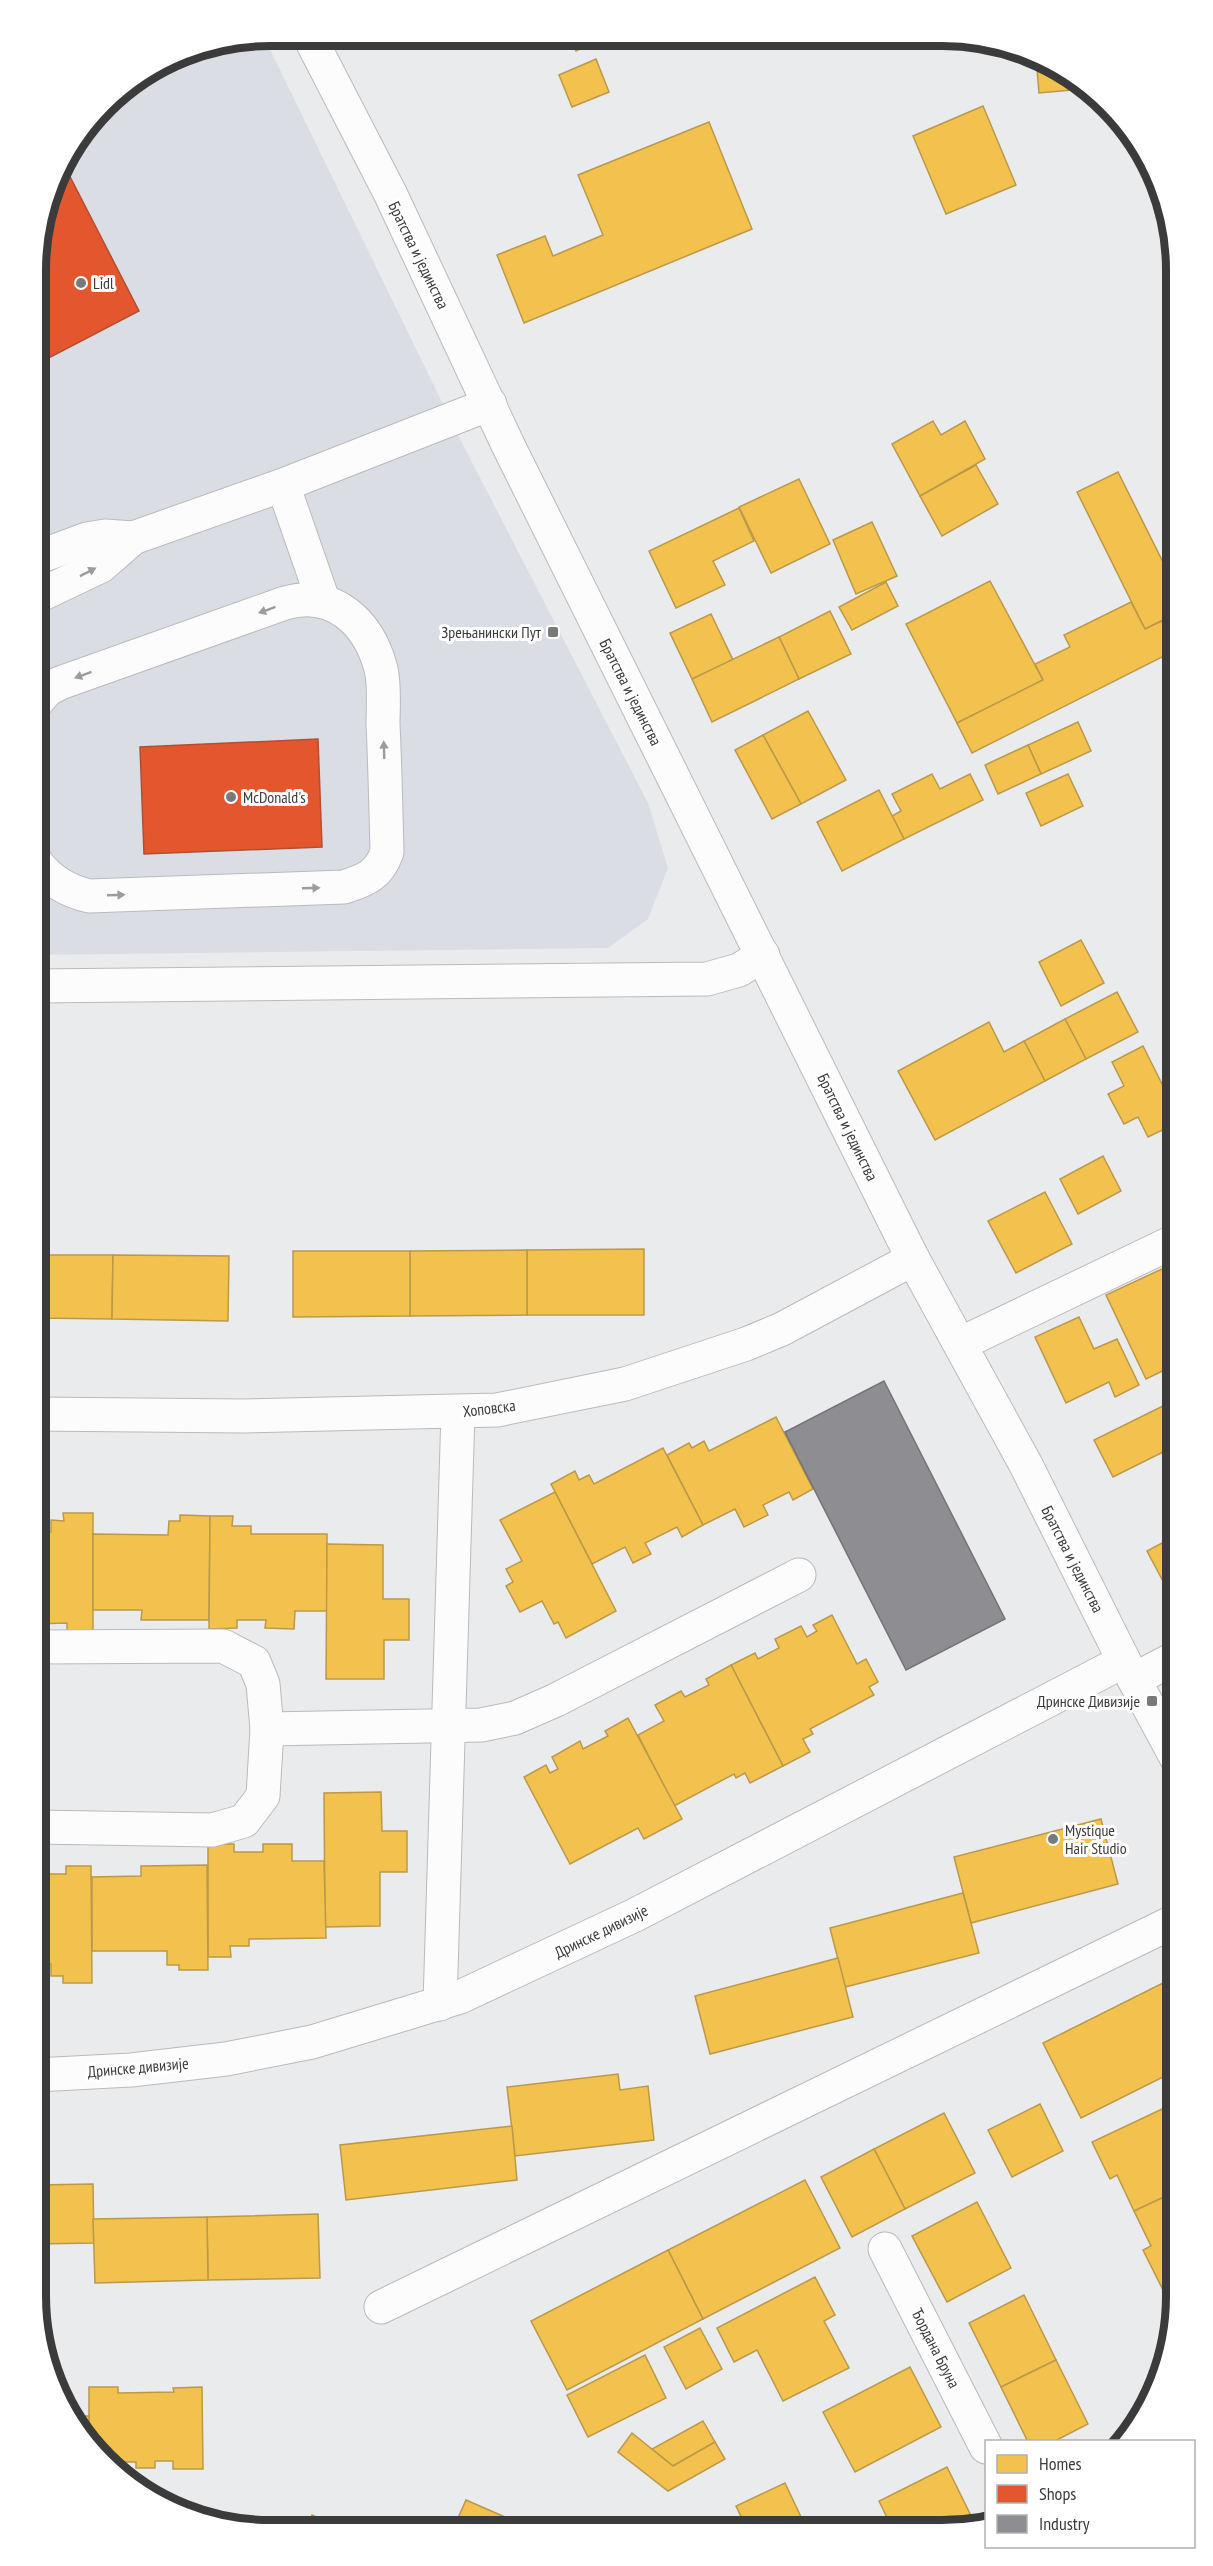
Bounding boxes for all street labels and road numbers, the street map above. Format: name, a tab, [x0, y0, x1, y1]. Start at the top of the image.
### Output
street label: Братства и јединства	[384, 198, 454, 312]
street label: Братства и јединства	[596, 635, 666, 749]
street label: Братства и јединства	[813, 1070, 883, 1184]
street label: Хоповска	[462, 1395, 516, 1421]
street label: Братства и јединства	[1038, 1502, 1108, 1616]
street label: Дринске дивизије	[551, 1900, 651, 1962]
street label: Дринске дивизије	[87, 2053, 189, 2081]
street label: Ђордана Бруна	[907, 2305, 965, 2391]

